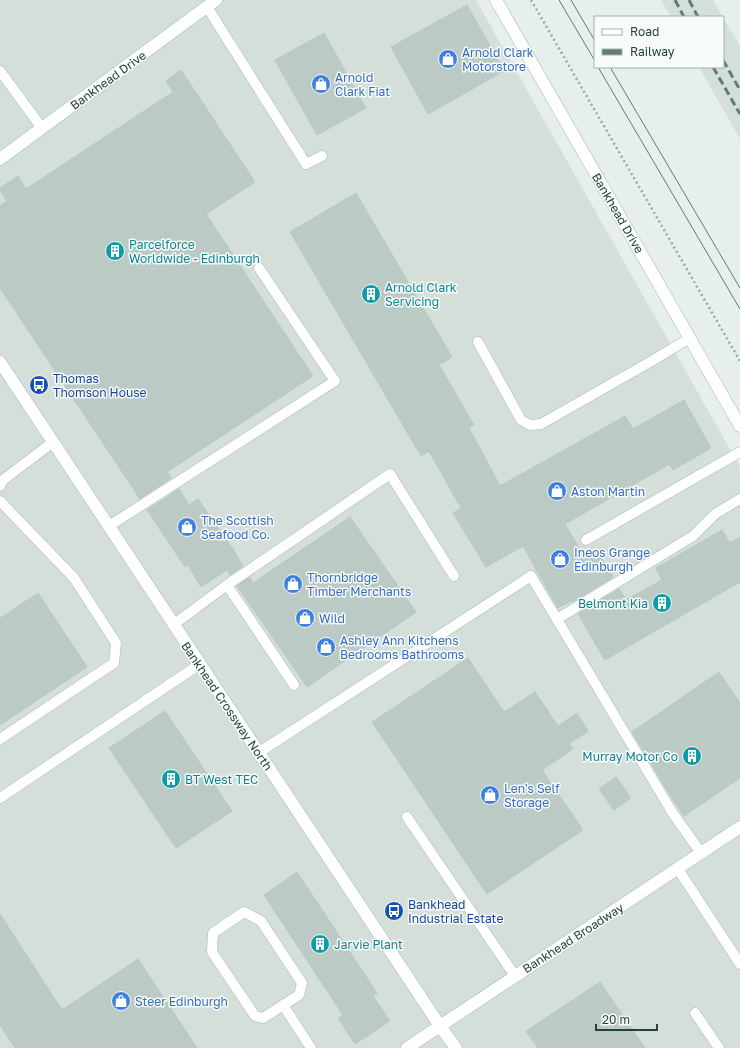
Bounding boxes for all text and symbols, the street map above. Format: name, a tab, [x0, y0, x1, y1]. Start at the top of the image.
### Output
legend	[594, 16, 724, 68]
text: Road	[630, 24, 659, 39]
text: Railway	[630, 44, 675, 59]
place label: Arnold Clark Motorstore	[462, 45, 534, 74]
street label: Bankhead Drive	[67, 47, 149, 113]
shop icon: Arnold Clark Motorstore	[437, 48, 459, 70]
place label: Arnold Clark Fiat	[335, 70, 390, 99]
shop icon: Arnold Clark Fiat	[310, 73, 332, 95]
street label: Bankhead Drive	[589, 170, 647, 256]
place label: Parcelforce Worldwide - Edinburgh	[129, 237, 260, 266]
building icon: Parcelforce Worldwide - Edinburgh	[104, 240, 126, 262]
place label: Arnold Clark Servicing	[385, 280, 457, 309]
building icon: Arnold Clark Servicing	[360, 283, 382, 305]
place label: Thomas Thomson House	[53, 371, 147, 400]
bus stop icon: Thomas Thomson House	[28, 374, 50, 396]
shop icon: Aston Martin	[546, 480, 568, 502]
place label: Aston Martin	[571, 484, 645, 499]
place label: The Scottish Seafood Co.	[201, 513, 274, 542]
shop icon: The Scottish Seafood Co.	[176, 516, 198, 538]
place label: Ineos Grange Edinburgh	[574, 545, 650, 574]
shop icon: Ineos Grange Edinburgh	[549, 548, 571, 570]
place label: Thornbridge Timber Merchants	[307, 570, 411, 599]
shop icon: Thornbridge Timber Merchants	[282, 573, 304, 595]
building icon: Belmont Kia	[651, 592, 673, 614]
place label: Belmont Kia	[578, 596, 648, 611]
shop icon: Wild	[294, 607, 316, 629]
place label: Wild	[319, 611, 345, 626]
place label: Ashley Ann Kitchens Bedrooms Bathrooms	[340, 633, 464, 662]
shop icon: Ashley Ann Kitchens Bedrooms Bathrooms	[315, 636, 337, 658]
street label: Bankhead Crossway North	[178, 639, 276, 773]
building icon: Murray Motor Co	[681, 745, 703, 767]
place label: Murray Motor Co	[582, 749, 678, 764]
building icon: BT West TEC	[160, 768, 182, 790]
place label: BT West TEC	[185, 772, 258, 787]
place label: Len's Self Storage	[504, 781, 560, 810]
shop icon: Len's Self Storage	[479, 784, 501, 806]
place label: Bankhead Industrial Estate	[408, 897, 503, 926]
bus stop icon: Bankhead Industrial Estate	[383, 900, 405, 922]
street label: Bankhead Broadway	[520, 900, 626, 976]
building icon: Jarvie Plant	[309, 933, 331, 955]
place label: Jarvie Plant	[334, 937, 403, 952]
shop icon: Steer Edinburgh	[110, 990, 132, 1012]
place label: Steer Edinburgh	[135, 994, 228, 1009]
scale bar	[596, 1006, 657, 1032]
text: 20 m	[602, 1012, 630, 1027]

